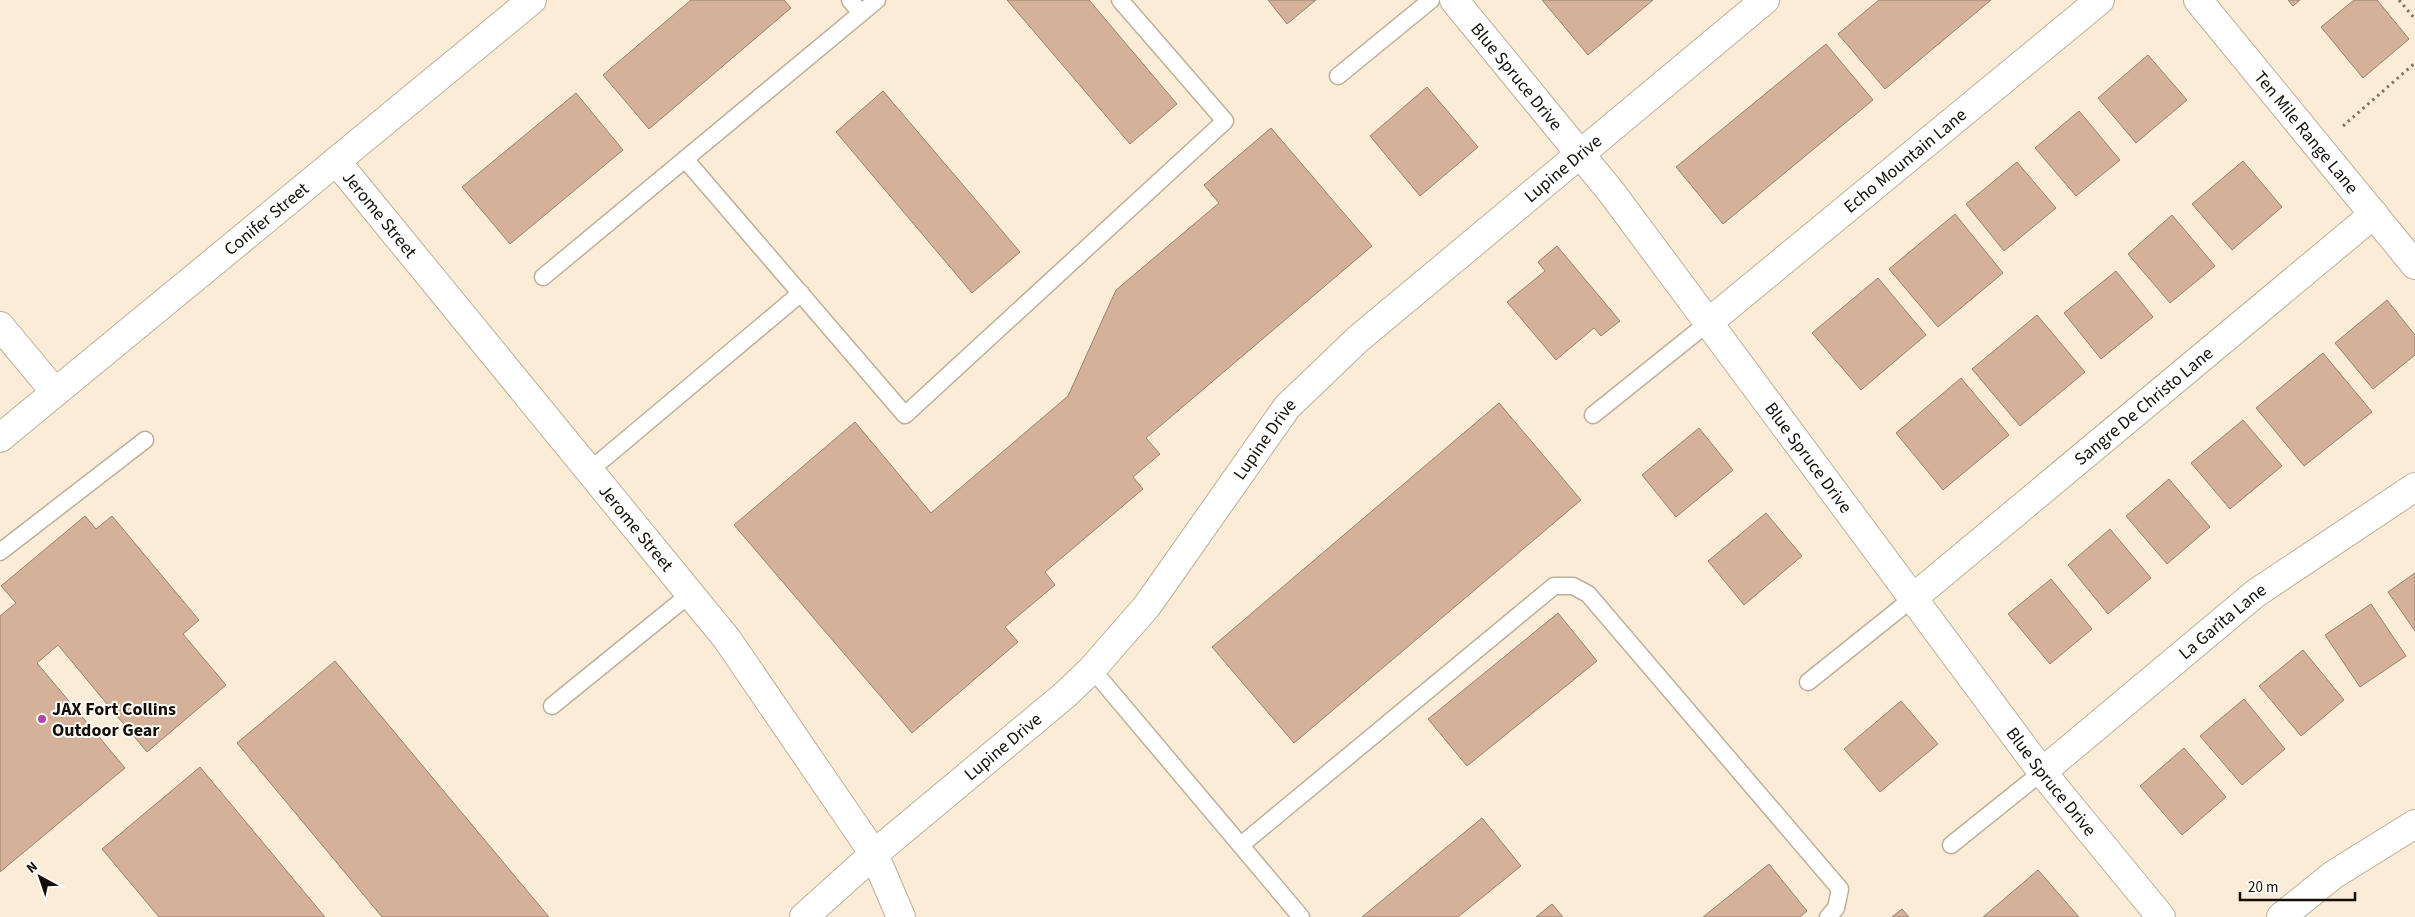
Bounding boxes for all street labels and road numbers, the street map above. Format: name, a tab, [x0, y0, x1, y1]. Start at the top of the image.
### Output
street label: Blue Spruce Drive	[1465, 18, 1568, 136]
street label: Ten Mile Range Lane	[2248, 66, 2364, 200]
street label: Echo Mountain Lane	[1839, 103, 1972, 219]
street label: Lupine Drive	[1519, 129, 1607, 209]
street label: Jerome Street	[336, 166, 423, 264]
street label: Conifer Street	[219, 177, 315, 262]
street label: Sangre De Christo Lane	[2069, 341, 2219, 472]
street label: Lupine Drive	[1228, 393, 1302, 485]
street label: Blue Spruce Drive	[1759, 397, 1858, 519]
street label: Jerome Street	[592, 479, 679, 577]
street label: La Garita Lane	[2173, 578, 2271, 666]
street label: Lupine Drive	[959, 707, 1048, 787]
street label: Blue Spruce Drive	[2000, 722, 2102, 842]

